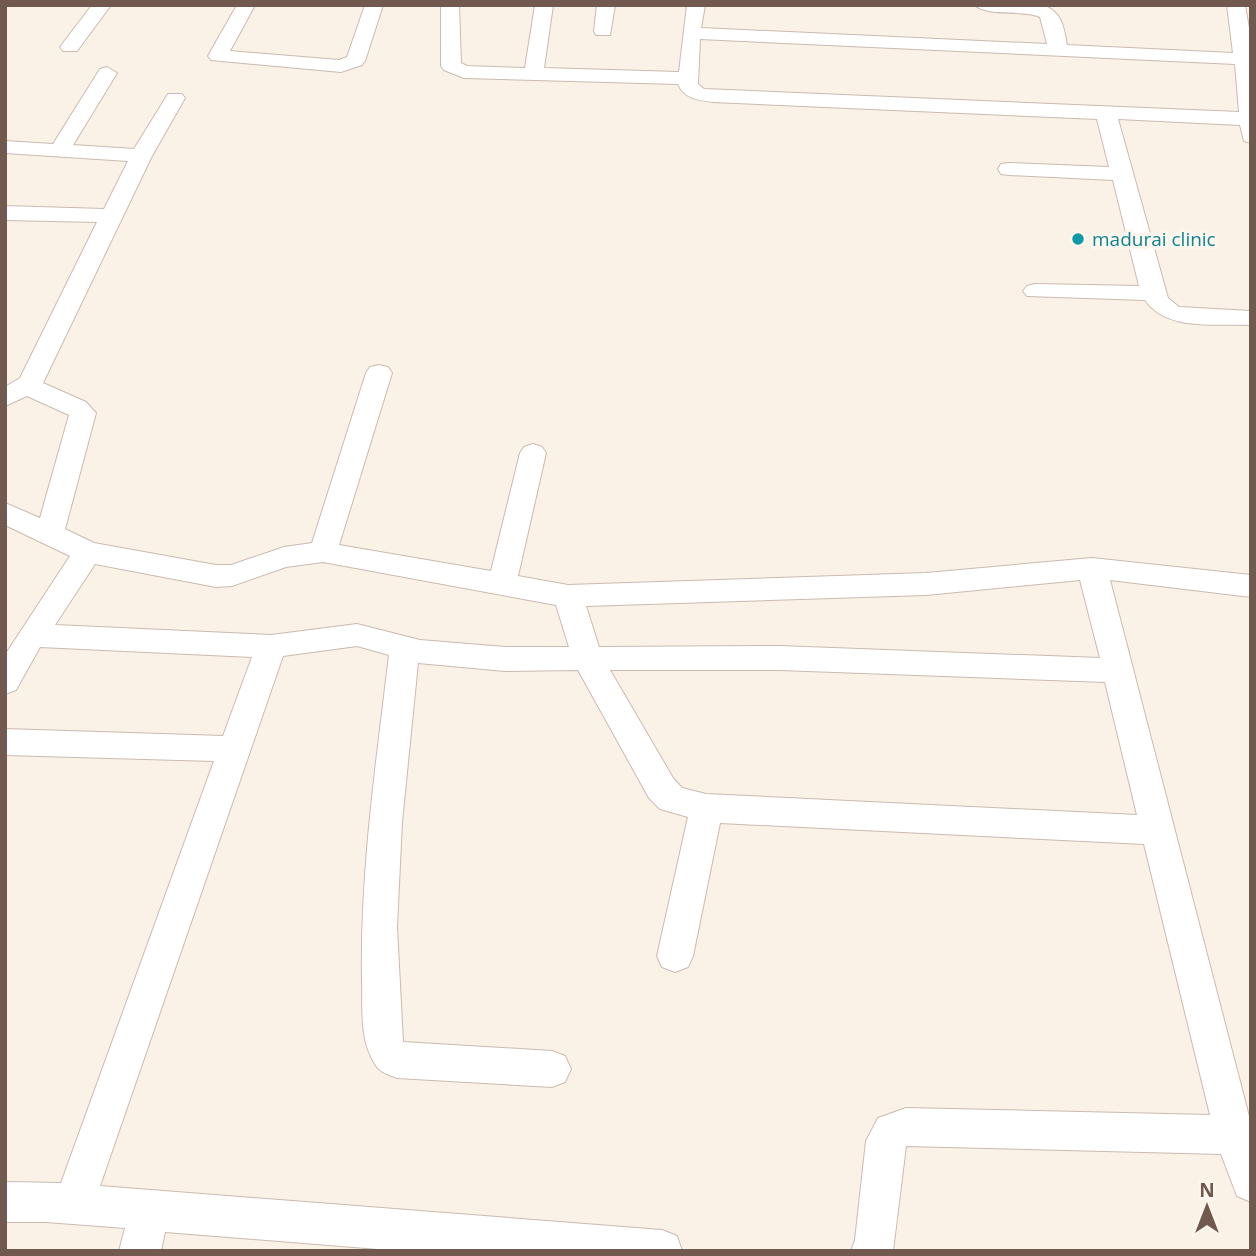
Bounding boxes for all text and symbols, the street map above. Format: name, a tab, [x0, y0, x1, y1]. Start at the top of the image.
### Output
place label: madurai clinic	[1092, 226, 1216, 252]
marker: madurai clinic	[1070, 231, 1086, 247]
north arrow	[1172, 1172, 1242, 1242]
text: N	[1199, 1177, 1215, 1203]

